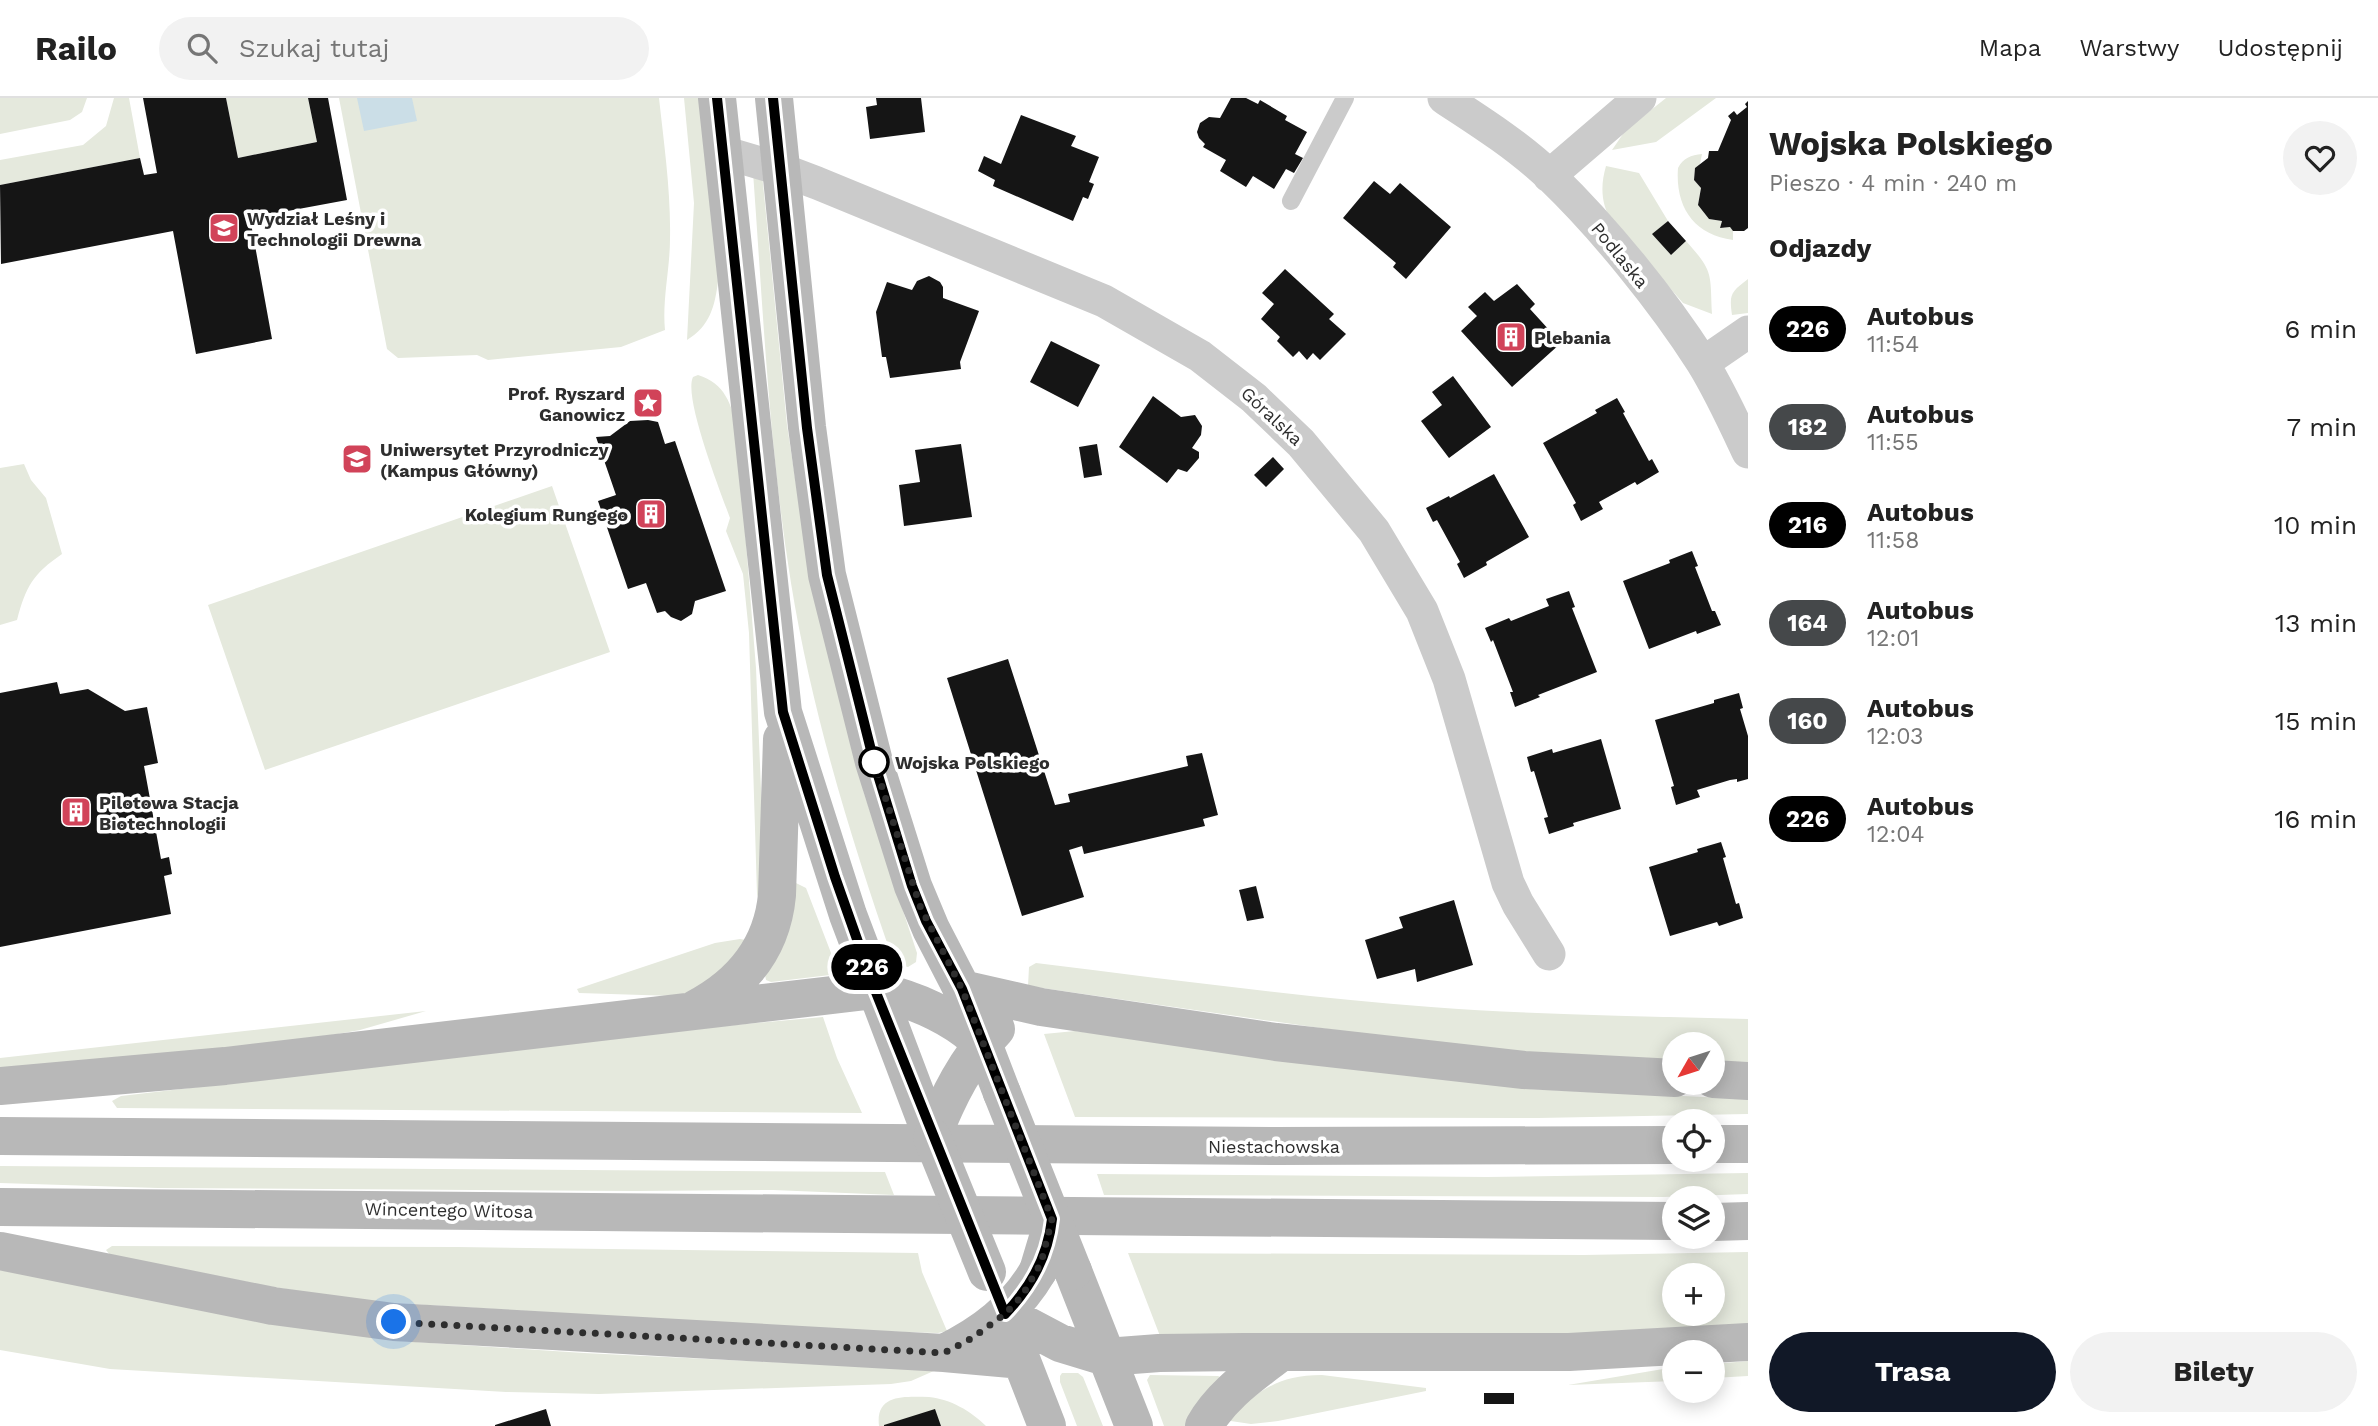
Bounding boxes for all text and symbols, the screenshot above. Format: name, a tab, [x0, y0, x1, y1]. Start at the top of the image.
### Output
search box	[159, 17, 649, 80]
text: Railo	[35, 29, 117, 68]
icon: search	[183, 29, 221, 67]
text: Szukaj tutaj	[239, 33, 389, 63]
text: Mapa	[1979, 34, 2041, 62]
text: Warstwy	[2079, 34, 2180, 62]
text: Udostępnij	[2218, 34, 2343, 62]
button: heart	[2283, 121, 2357, 195]
text: Wojska Polskiego	[1769, 124, 2053, 163]
text: Pieszo · 4 min · 240 m	[1769, 170, 2017, 197]
place label: Wydział Leśny i Technologii Drewna	[247, 208, 422, 250]
school or university icon: Wydział Leśny i Technologii Drewna	[207, 211, 241, 245]
street label: Podlaska	[1587, 218, 1653, 292]
text: Odjazdy	[1769, 233, 1871, 263]
text: Autobus	[1867, 301, 1974, 331]
text: 6 min	[2285, 314, 2357, 344]
text: 226	[1786, 315, 1829, 343]
building icon: Plebania	[1494, 320, 1528, 354]
place label: Plebania	[1534, 327, 1611, 348]
text: 11:54	[1867, 331, 1919, 358]
street label: Góralska	[1237, 382, 1307, 450]
place label: Prof. Ryszard Ganowicz	[508, 383, 625, 425]
place icon: Prof. Ryszard Ganowicz	[631, 386, 665, 420]
text: Autobus	[1867, 399, 1974, 429]
text: 7 min	[2287, 412, 2357, 442]
text: 182	[1788, 413, 1827, 441]
text: 11:55	[1867, 429, 1919, 456]
place label: Uniwersytet Przyrodniczy (Kampus Główny)	[380, 439, 610, 481]
school or university icon: Uniwersytet Przyrodniczy (Kampus Główny)	[340, 442, 374, 476]
building icon: Kolegium Rungego	[634, 497, 668, 531]
text: Autobus	[1867, 497, 1974, 527]
place label: Kolegium Rungego	[465, 504, 628, 525]
text: 10 min	[2274, 510, 2357, 540]
text: 216	[1788, 511, 1827, 539]
text: 11:58	[1867, 527, 1919, 554]
text: Autobus	[1867, 595, 1974, 625]
text: 13 min	[2275, 608, 2357, 638]
text: 164	[1787, 609, 1828, 637]
text: 12:01	[1867, 625, 1919, 652]
text: Autobus	[1867, 693, 1974, 723]
text: 15 min	[2275, 706, 2357, 736]
text: 160	[1787, 707, 1828, 735]
text: 12:03	[1867, 723, 1923, 750]
marker: Wojska Polskiego	[859, 747, 889, 777]
place label: Wojska Polskiego	[895, 752, 1050, 773]
text: Autobus	[1867, 791, 1974, 821]
place label: Pilotowa Stacja Biotechnologii	[99, 792, 239, 834]
building icon: Pilotowa Stacja Biotechnologii	[59, 795, 93, 829]
text: 16 min	[2274, 804, 2357, 834]
text: 226	[1786, 805, 1829, 833]
text: 12:04	[1867, 821, 1925, 848]
line badge: 226	[827, 944, 907, 990]
text: 226	[845, 953, 889, 981]
north arrow	[1662, 1032, 1726, 1096]
map controls	[1662, 1032, 1725, 1403]
button: locate	[1662, 1109, 1725, 1172]
street label: Niestachowska	[1208, 1136, 1340, 1157]
button: layers	[1662, 1186, 1725, 1249]
street label: Wincentego Witosa	[364, 1198, 534, 1222]
button: +	[1662, 1263, 1725, 1326]
your location	[376, 1304, 411, 1339]
button: Trasa	[1769, 1332, 2056, 1412]
button: Bilety	[2070, 1332, 2357, 1412]
button: −	[1662, 1340, 1725, 1403]

